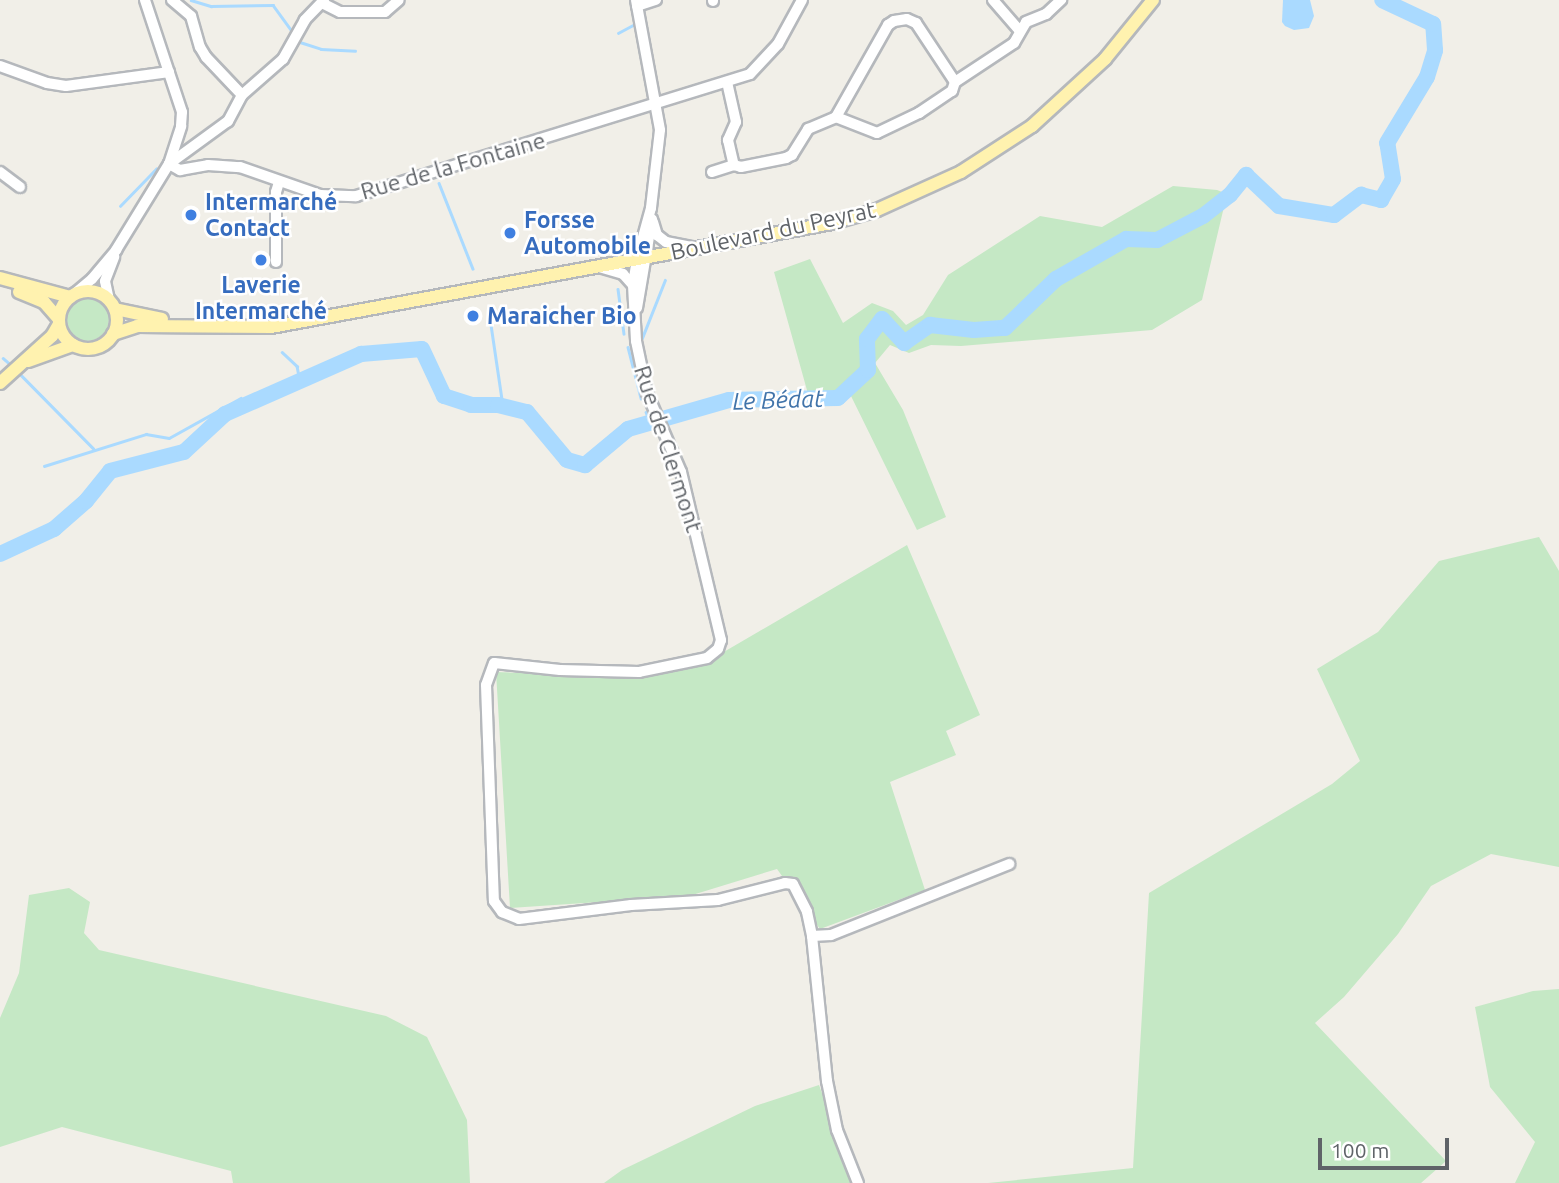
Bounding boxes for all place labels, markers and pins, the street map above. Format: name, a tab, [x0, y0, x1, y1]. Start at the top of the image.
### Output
place label: Intermarché Contact	[205, 188, 337, 242]
place label: Forsse Automobile	[524, 206, 651, 260]
marker: Intermarché Contact	[183, 207, 199, 223]
marker: Forsse Automobile	[502, 225, 518, 241]
marker: Laverie Intermarché	[253, 252, 269, 268]
place label: Laverie Intermarché	[195, 271, 327, 325]
place label: Maraicher Bio	[487, 302, 637, 330]
marker: Maraicher Bio	[465, 308, 481, 324]

